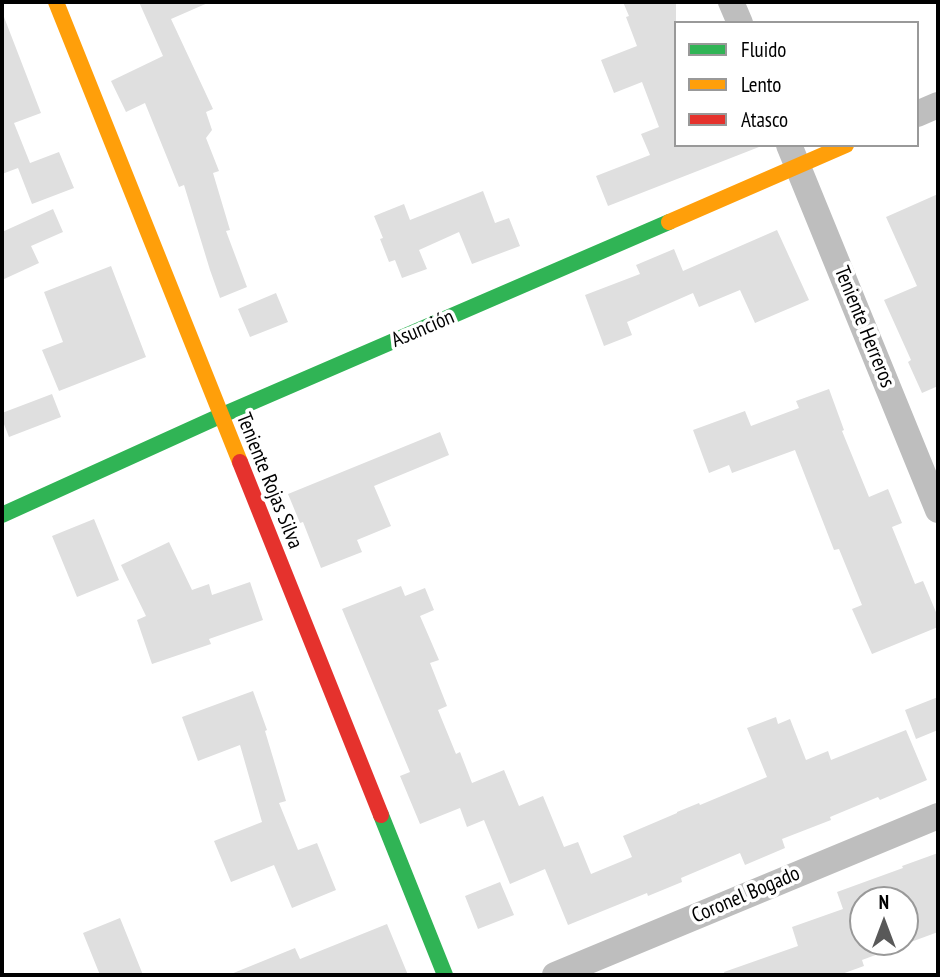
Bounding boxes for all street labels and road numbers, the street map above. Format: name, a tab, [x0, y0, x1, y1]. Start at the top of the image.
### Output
street label: Teniente Herreros	[828, 263, 900, 391]
street label: Asunción	[388, 305, 458, 353]
street label: Teniente Rojas Silva	[230, 409, 308, 553]
street label: Coronel Bogado	[688, 861, 804, 929]

